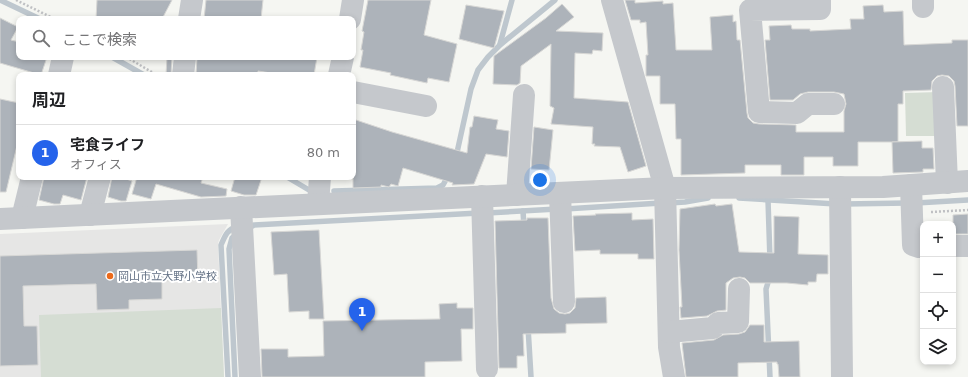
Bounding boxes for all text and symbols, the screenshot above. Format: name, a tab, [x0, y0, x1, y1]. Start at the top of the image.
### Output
search box	[16, 16, 356, 60]
icon: search	[30, 27, 52, 49]
text: ここで検索	[62, 31, 137, 49]
text: 周辺	[32, 90, 66, 110]
text: 宅食ライフ	[70, 136, 145, 154]
text: 1	[40, 145, 50, 160]
text: 80 m	[307, 145, 340, 160]
text: オフィス	[70, 157, 122, 172]
your location	[530, 170, 550, 190]
map controls	[920, 221, 956, 365]
button: +	[920, 221, 956, 257]
button: −	[920, 257, 956, 293]
place label: 岡山市立大野小学校	[118, 270, 217, 283]
marker: 岡山市立大野小学校	[105, 271, 115, 281]
button: locate	[920, 293, 956, 329]
pin: 1	[349, 298, 375, 331]
button: layers	[920, 329, 956, 365]

